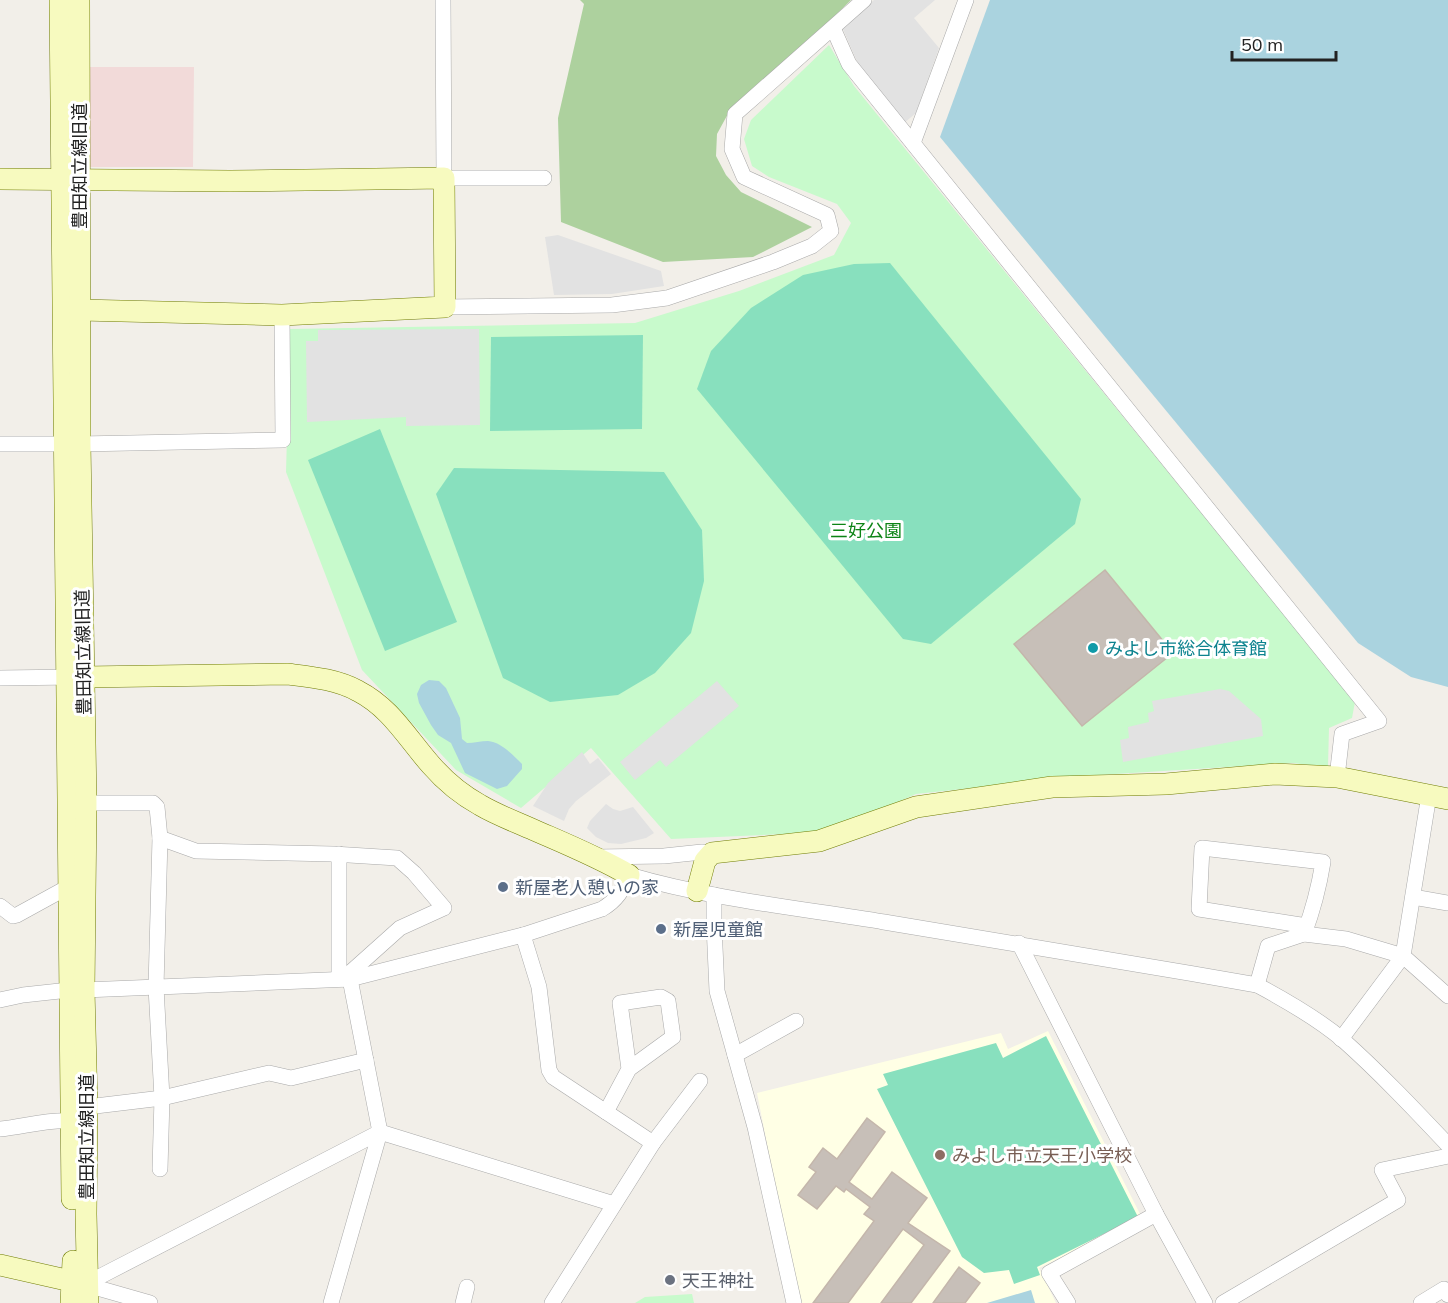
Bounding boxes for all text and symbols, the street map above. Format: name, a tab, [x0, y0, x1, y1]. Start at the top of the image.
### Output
scale bar	[1232, 24, 1336, 62]
text: 50 m	[1241, 33, 1283, 56]
street label: 豊田知立線旧道	[68, 103, 91, 229]
park label: 三好公園	[830, 519, 902, 542]
street label: 豊田知立線旧道	[70, 589, 96, 715]
place label: みよし市総合体育館	[1105, 637, 1267, 660]
marker: みよし市総合体育館	[1086, 641, 1100, 655]
place label: 新屋老人憩いの家	[515, 876, 659, 899]
marker: 新屋老人憩いの家	[496, 880, 510, 894]
place label: 新屋児童館	[673, 918, 763, 941]
marker: 新屋児童館	[654, 922, 668, 936]
street label: 豊田知立線旧道	[75, 1074, 98, 1200]
place label: みよし市立天王小学校	[952, 1144, 1132, 1167]
marker: みよし市立天王小学校	[933, 1148, 947, 1162]
place label: 天王神社	[682, 1269, 754, 1292]
marker: 天王神社	[663, 1273, 677, 1287]

